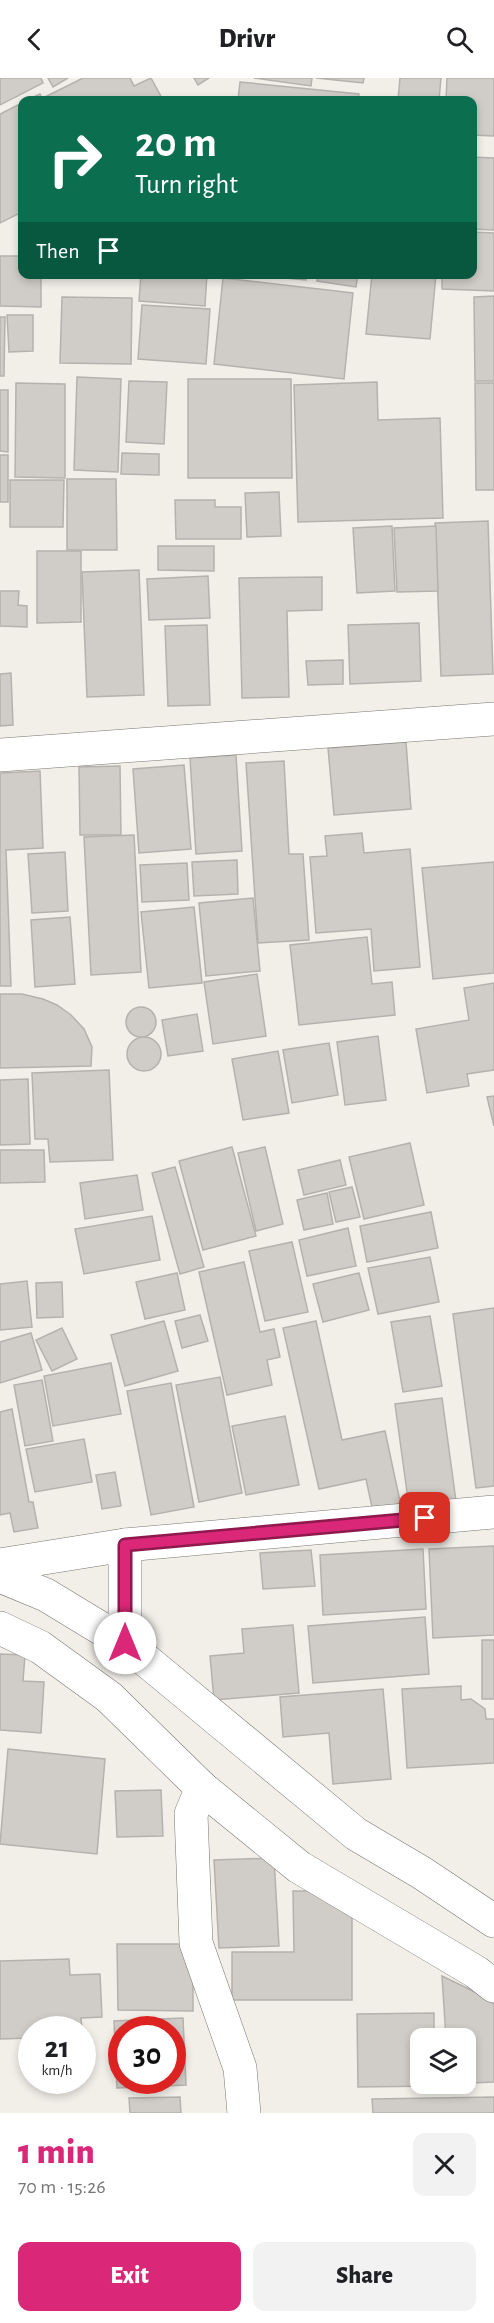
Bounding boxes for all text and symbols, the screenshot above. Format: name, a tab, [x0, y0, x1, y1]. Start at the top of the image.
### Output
icon: back	[18, 23, 51, 56]
icon: search	[443, 23, 476, 56]
text: Drivr	[219, 25, 275, 52]
icon: right	[36, 120, 114, 198]
text: 20 m	[135, 122, 217, 164]
text: Turn right	[135, 171, 238, 198]
icon: arrive	[92, 234, 125, 267]
text: Then	[36, 240, 80, 262]
pin	[399, 1492, 450, 1543]
icon: arrive	[408, 1501, 441, 1534]
position arrow	[93, 1611, 157, 1675]
speed limit sign: 30	[108, 2016, 186, 2094]
map controls	[410, 2028, 476, 2094]
button: layers	[410, 2028, 476, 2094]
text: 21	[45, 2033, 69, 2063]
text: km/h	[42, 2063, 72, 2078]
button: close	[413, 2133, 476, 2196]
text: 1 min	[18, 2134, 95, 2170]
text: 70 m · 15:26	[18, 2177, 106, 2197]
button: Exit	[18, 2242, 241, 2311]
button: Share	[253, 2242, 476, 2311]

